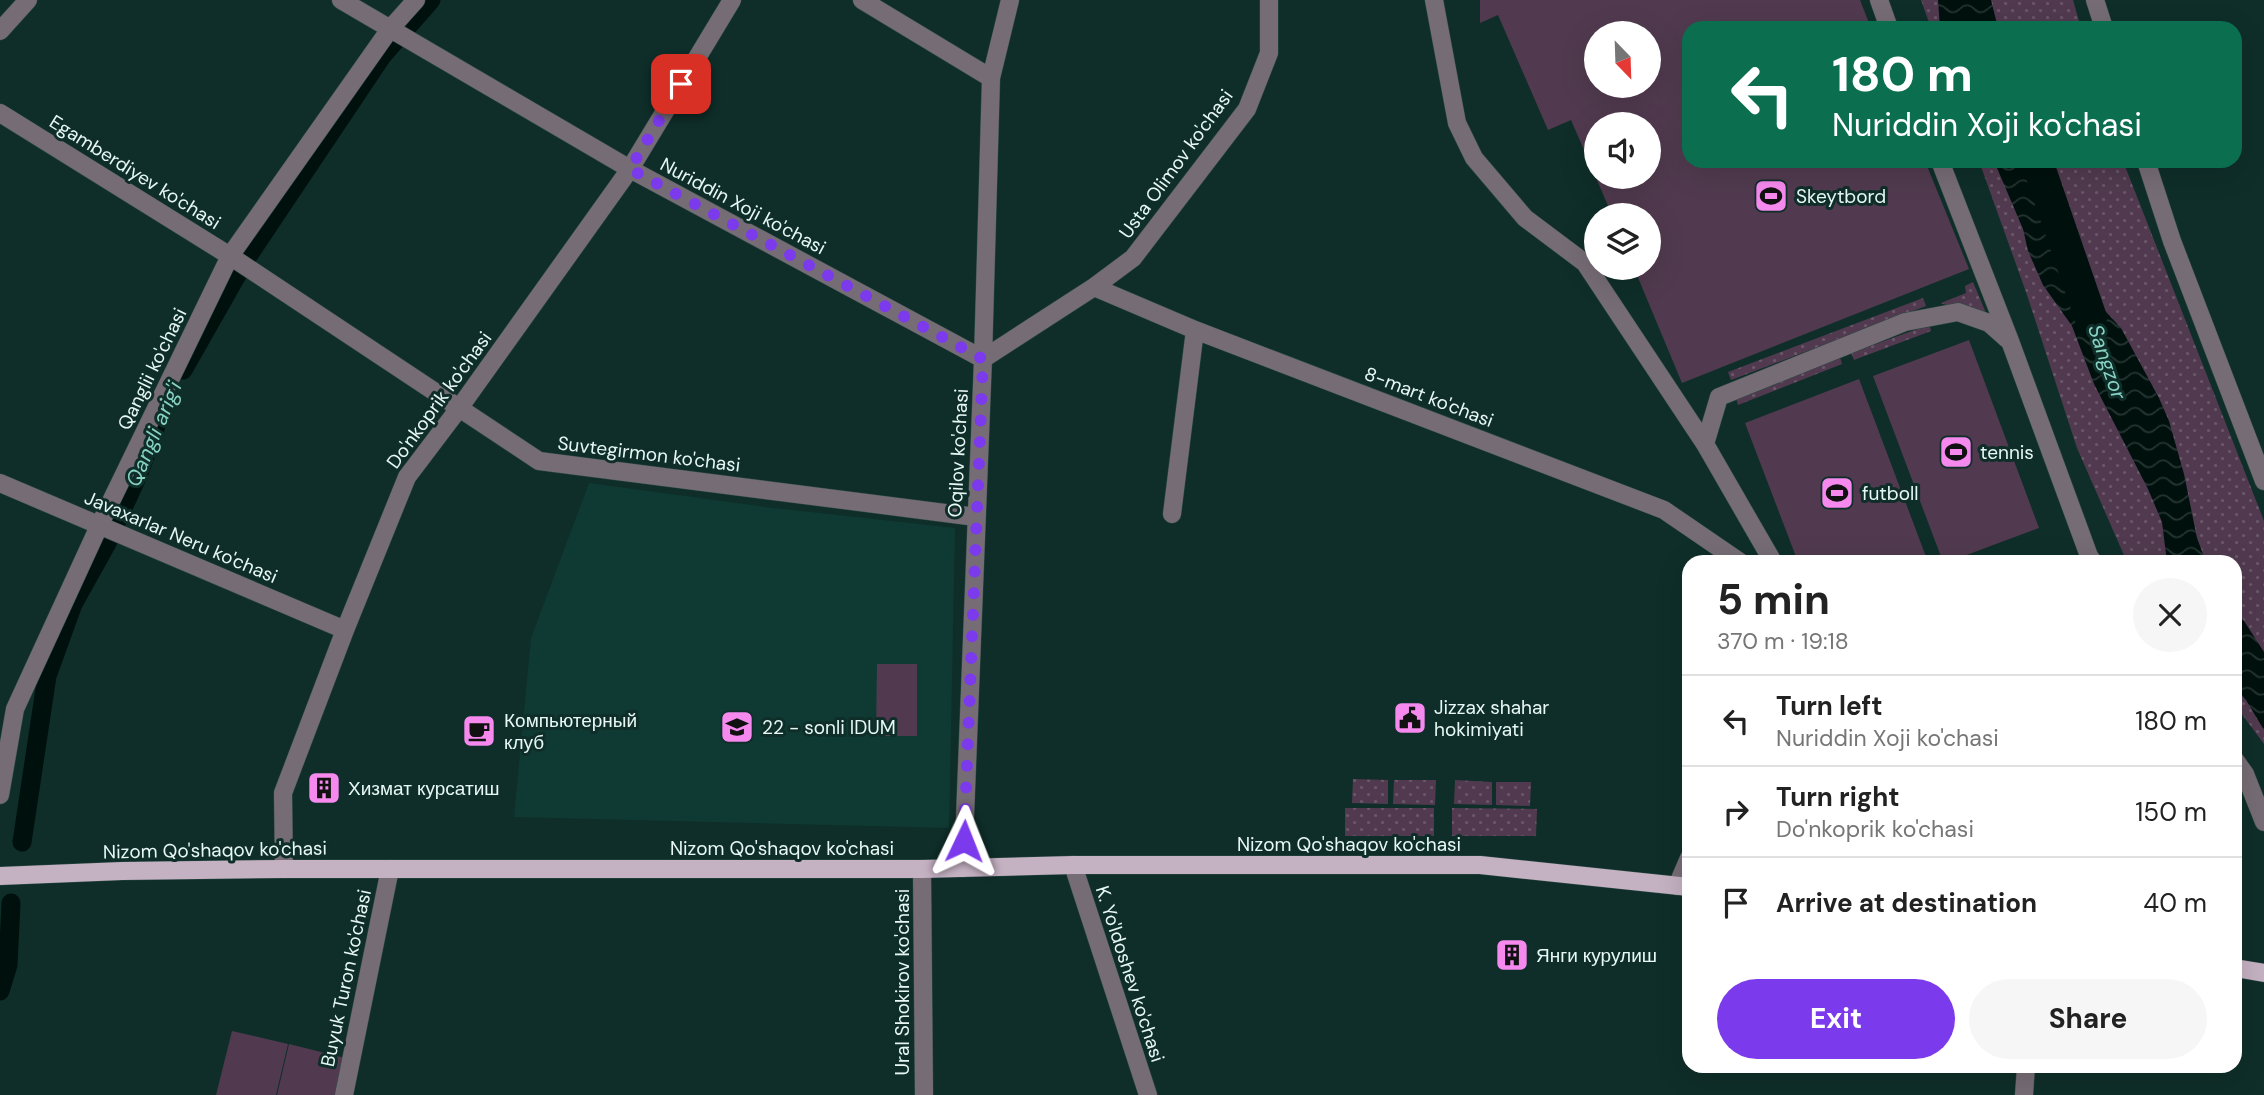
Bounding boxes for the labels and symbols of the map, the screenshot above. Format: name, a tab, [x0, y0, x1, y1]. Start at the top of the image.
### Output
north arrow	[1584, 21, 1661, 98]
pin	[651, 54, 711, 114]
street label: Usta Olimov ko'chasi	[1113, 84, 1239, 244]
street label: Egamberdiyev ko'chasi	[45, 109, 225, 235]
street label: Nuriddin Xoji ko'chasi	[656, 152, 830, 260]
sports icon: Skeytbord	[1752, 177, 1790, 215]
place label: Skeytbord	[1796, 184, 1886, 209]
street label: Qanglii ko'chasi	[112, 304, 192, 434]
water label: Sangzor	[2081, 321, 2133, 404]
street label: Do'nkoprik ko'chasi	[381, 327, 497, 473]
street label: 8-mart ko'chasi	[1361, 361, 1497, 433]
water label: Qangli arig'i	[119, 376, 189, 491]
street label: Oqilov ko'chasi	[942, 388, 974, 518]
street label: Suvtegirmon ko'chasi	[556, 430, 742, 478]
sports icon: tennis	[1937, 433, 1975, 471]
place label: tennis	[1980, 440, 2034, 465]
sports icon: futboll	[1818, 474, 1856, 512]
place label: futboll	[1862, 481, 1918, 506]
street label: Javaxarlar Neru ko'chasi	[81, 485, 281, 589]
place label: Jizzax shahar hokimiyati	[1434, 695, 1549, 742]
public building icon: Jizzax shahar hokimiyati	[1391, 699, 1429, 737]
place label: Компьютерный клуб	[504, 708, 637, 755]
school or university icon: 22 - sonli IDUM	[718, 708, 756, 746]
cafe icon: Компьютерный клуб	[460, 712, 498, 750]
place label: 22 - sonli IDUM	[762, 715, 896, 740]
building icon: Хизмат курсатиш	[305, 769, 343, 807]
place label: Хизмат курсатиш	[348, 776, 500, 801]
position arrow	[927, 804, 1001, 878]
street label: Nizom Qo'shaqov ko'chasi	[1237, 832, 1461, 857]
street label: Nizom Qo'shaqov ko'chasi	[103, 836, 327, 864]
street label: Nizom Qo'shaqov ko'chasi	[670, 836, 894, 861]
street label: K. Yo'ldoshev ko'chasi	[1090, 883, 1170, 1065]
street label: Buyuk Turon ko'chasi	[315, 887, 377, 1069]
street label: Ural Shokirov ko'chasi	[890, 889, 915, 1075]
building icon: Янги курулиш	[1493, 936, 1531, 974]
place label: Янги курулиш	[1536, 943, 1657, 968]

